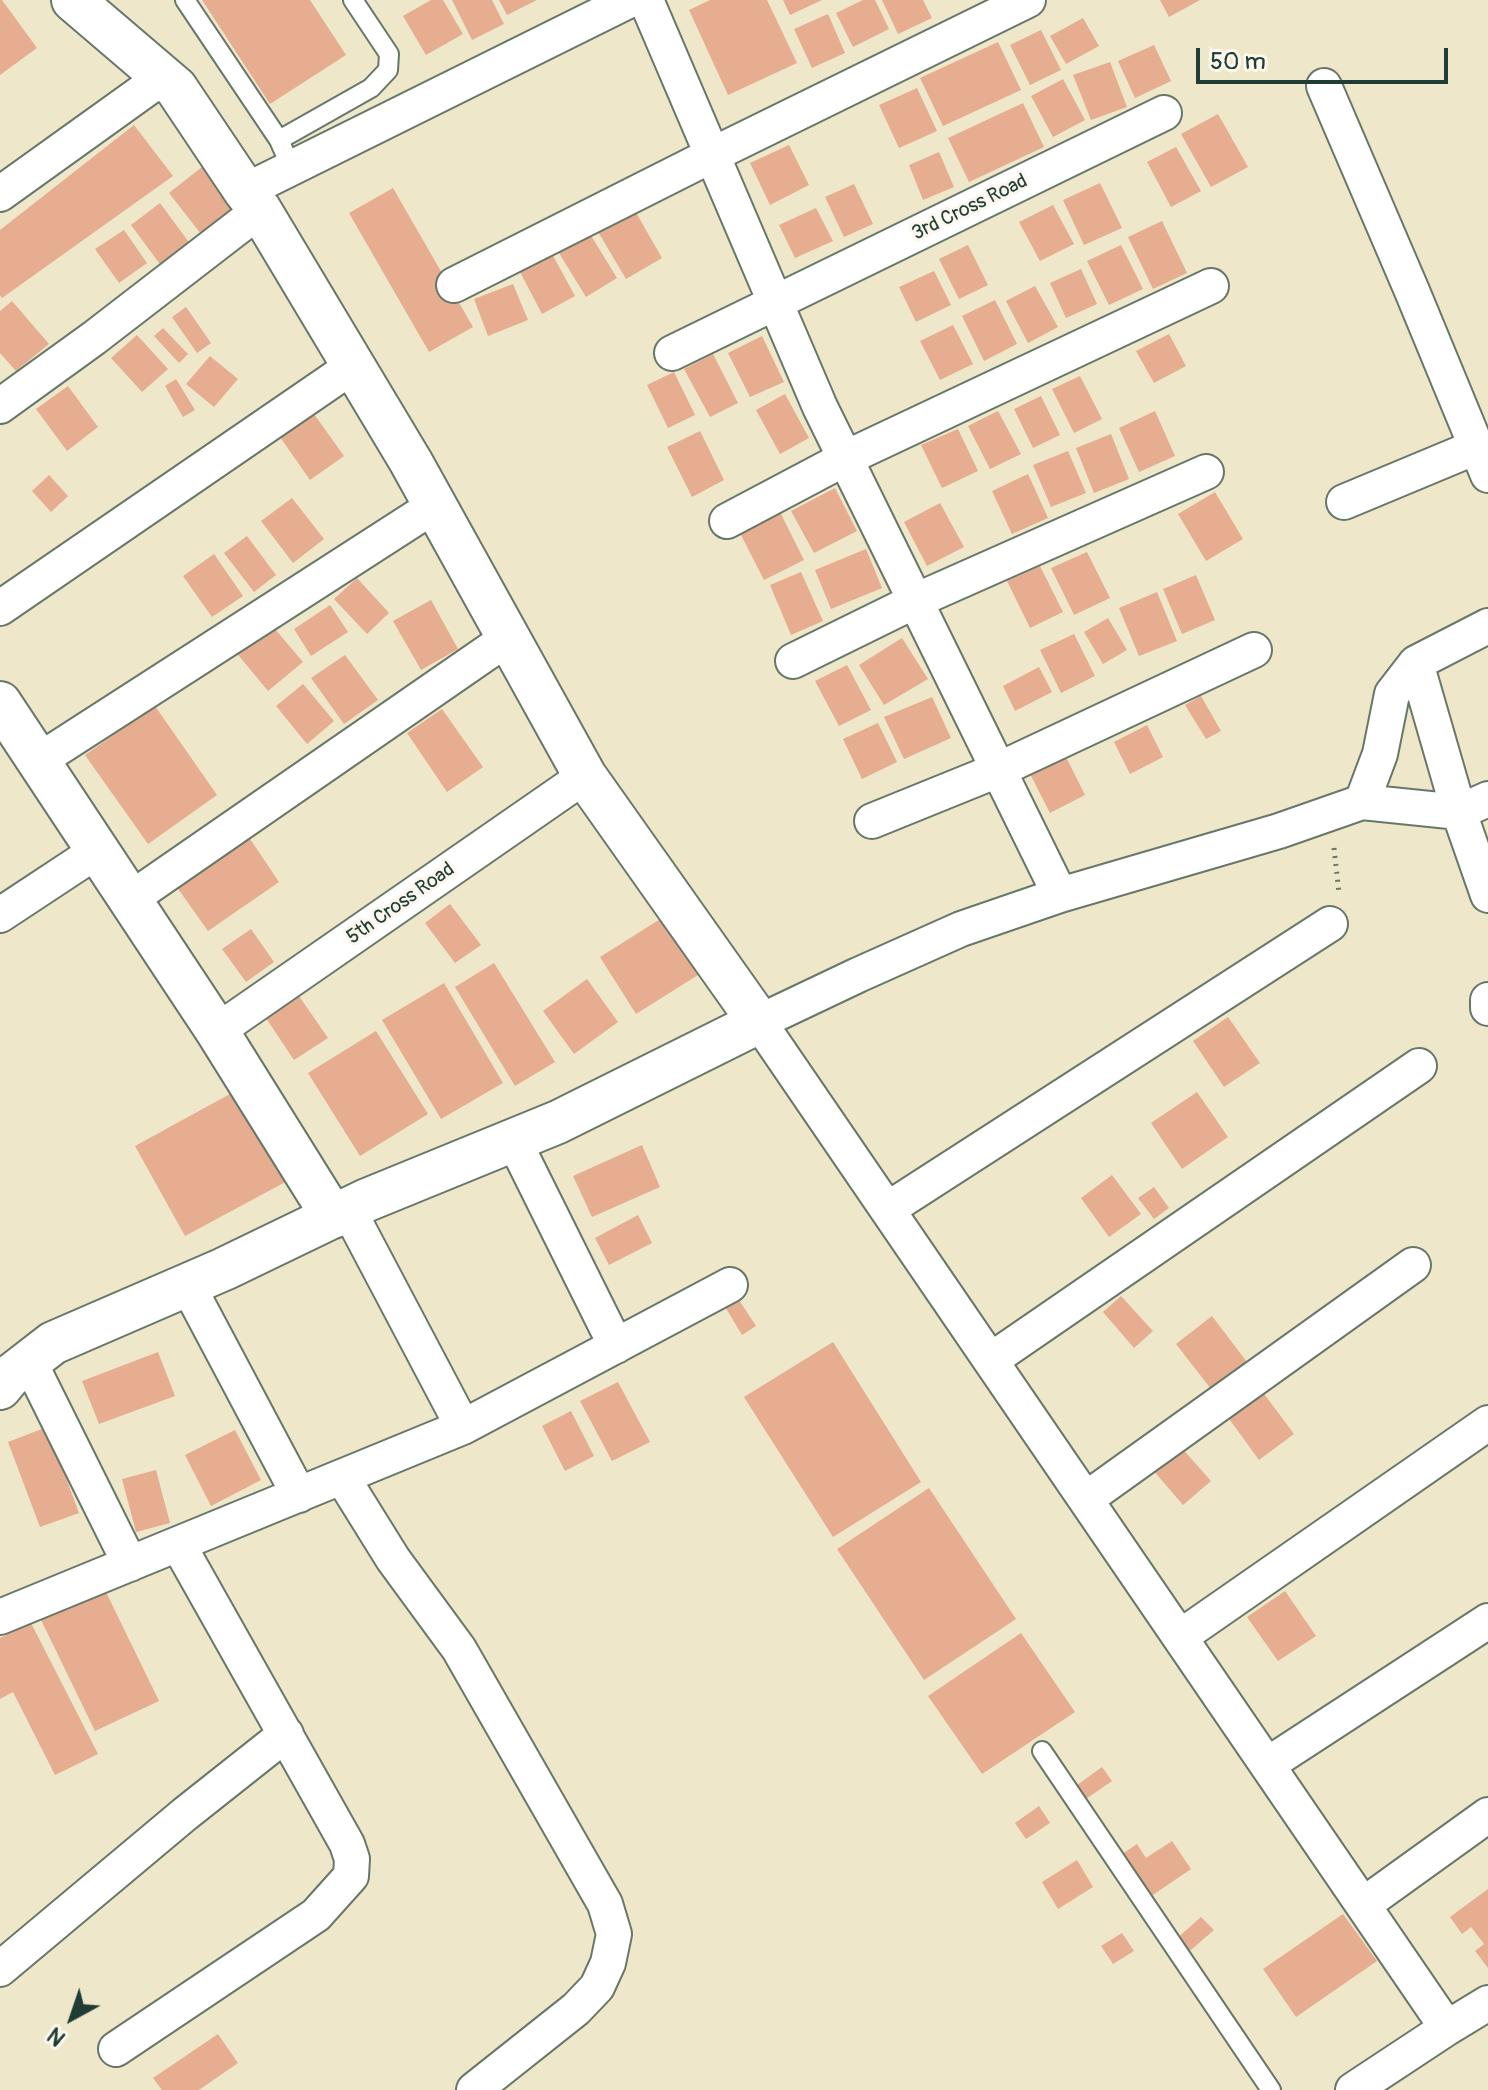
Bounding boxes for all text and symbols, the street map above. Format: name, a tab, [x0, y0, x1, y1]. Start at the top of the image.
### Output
scale bar	[1200, 32, 1452, 82]
text: 50 m	[1210, 47, 1266, 76]
street label: 3rd Cross Road	[908, 170, 1032, 246]
street label: 5th Cross Road	[342, 858, 460, 950]
north arrow	[32, 1978, 112, 2058]
text: N	[42, 2021, 71, 2052]

